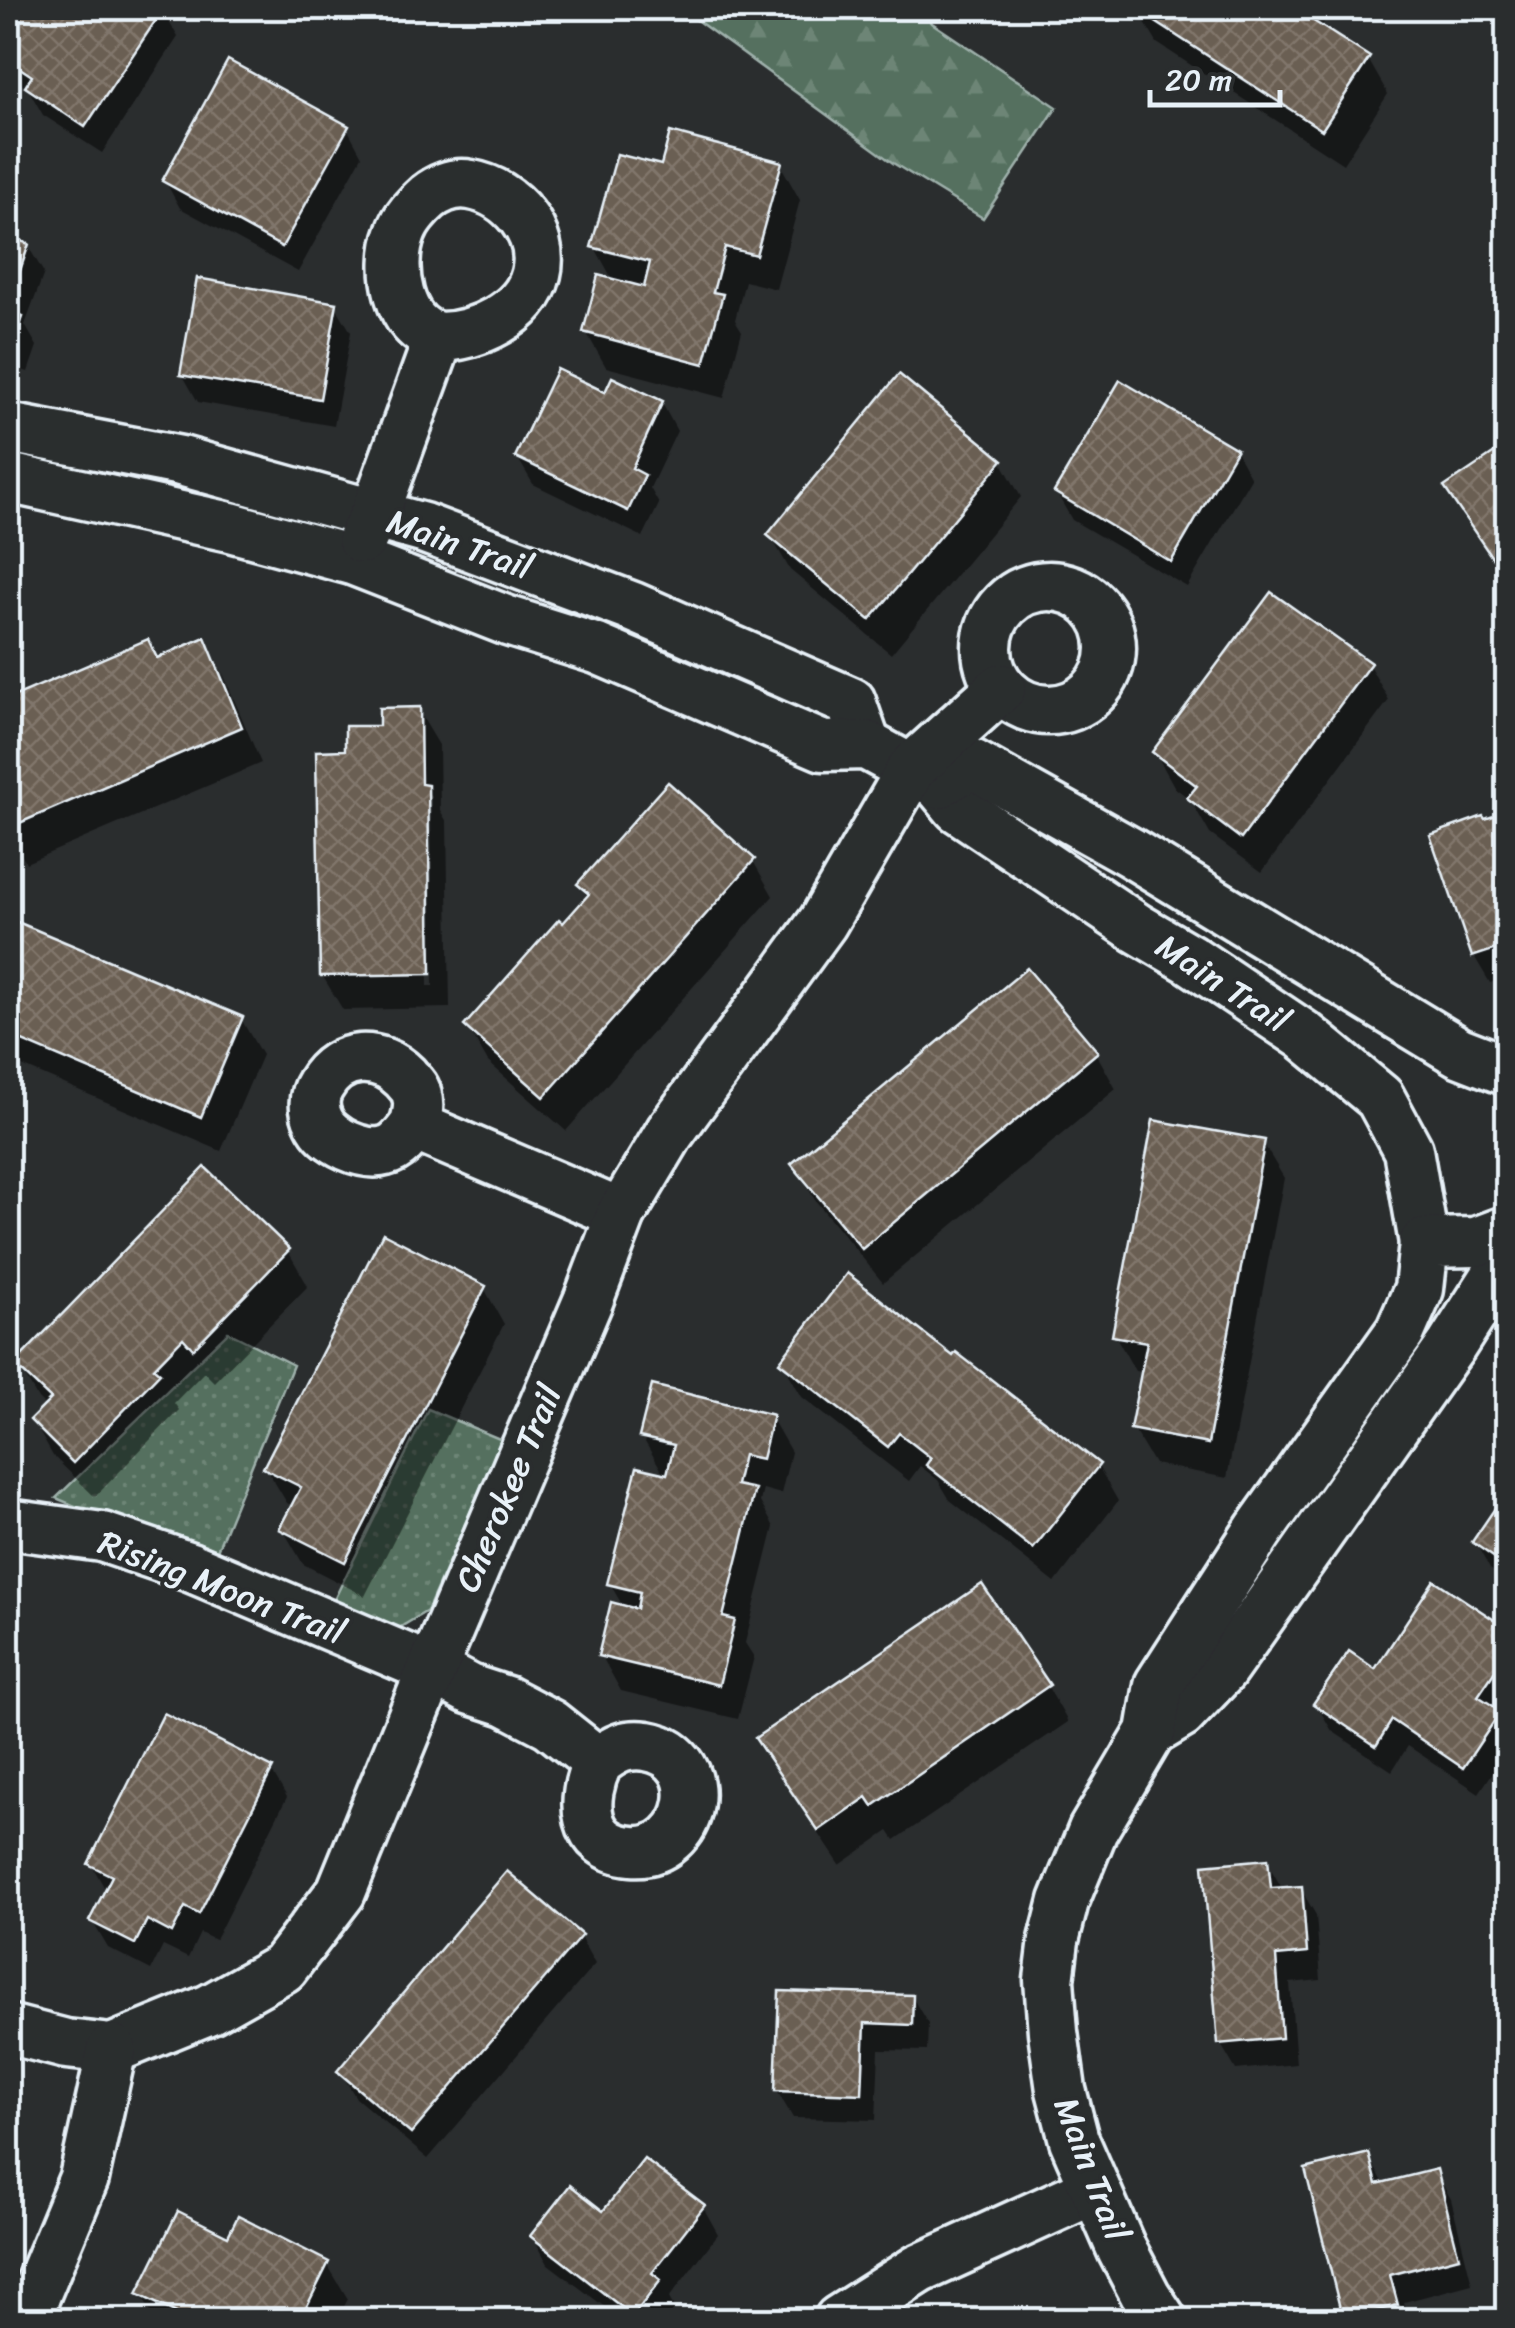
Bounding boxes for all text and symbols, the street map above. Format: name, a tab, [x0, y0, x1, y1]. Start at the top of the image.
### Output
scale bar	[1150, 45, 1280, 107]
text: 20 m	[1165, 53, 1232, 107]
street label: Main Trail	[379, 490, 542, 598]
street label: Main Trail	[1143, 916, 1304, 1051]
street label: Cherokee Trail	[436, 1373, 580, 1602]
street label: Rising Moon Trail	[89, 1511, 356, 1663]
street label: Main Trail	[1036, 2088, 1148, 2251]

